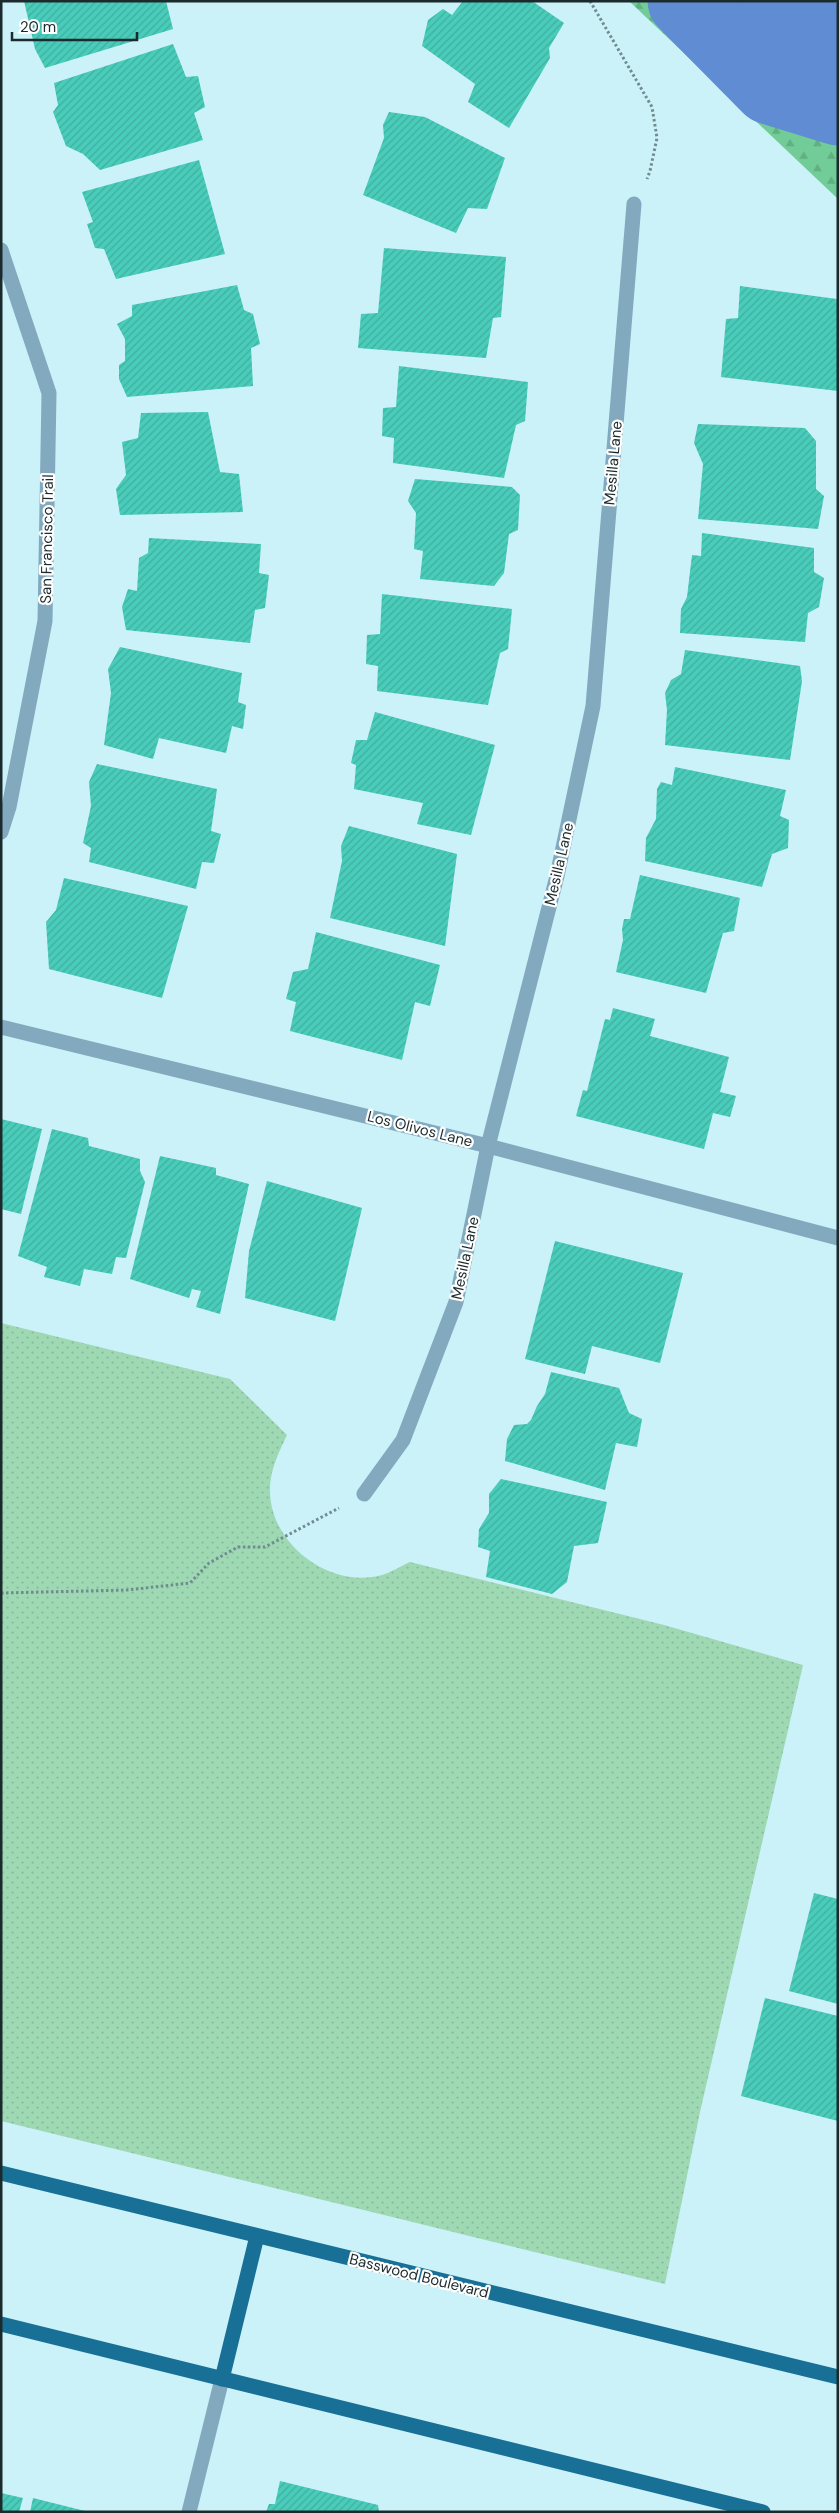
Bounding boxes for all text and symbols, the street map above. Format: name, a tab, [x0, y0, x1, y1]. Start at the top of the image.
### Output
scale bar	[12, 10, 138, 42]
text: 20 m	[20, 17, 56, 37]
street label: Mesilla Lane	[599, 420, 627, 506]
street label: San Francisco Trail	[36, 474, 58, 604]
street label: Mesilla Lane	[540, 821, 578, 907]
street label: Los Olivos Lane	[365, 1106, 475, 1152]
street label: Mesilla Lane	[446, 1215, 484, 1301]
street label: Basswood Boulevard	[347, 2249, 491, 2303]

